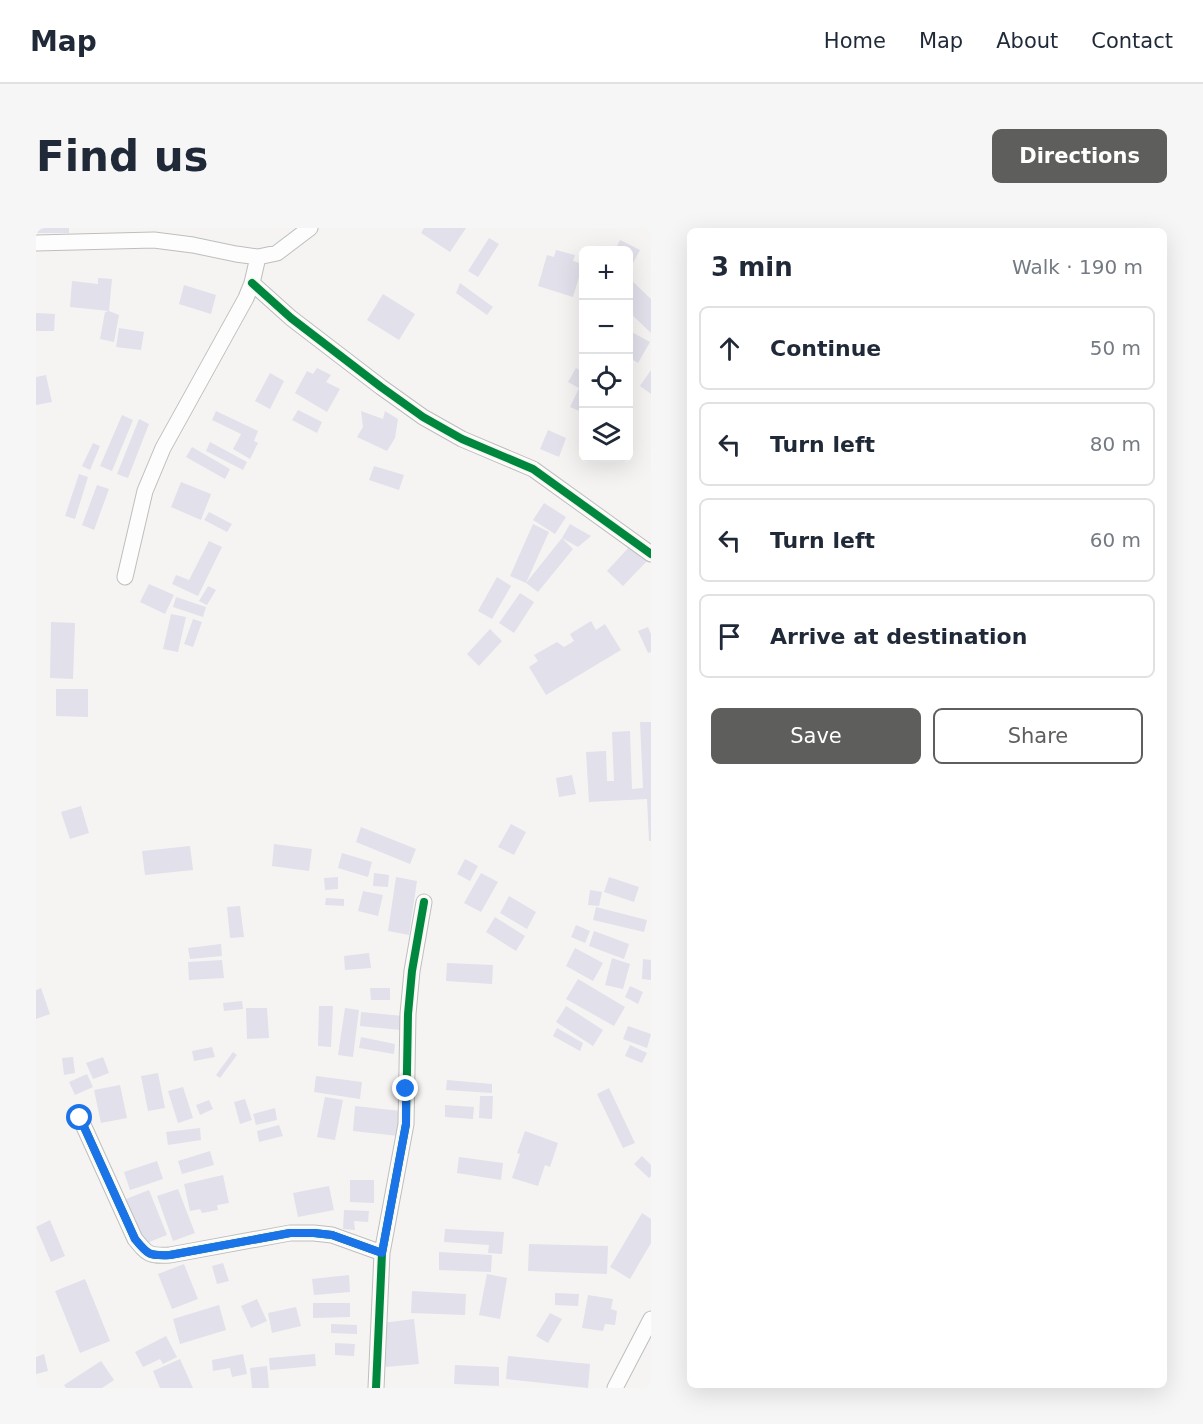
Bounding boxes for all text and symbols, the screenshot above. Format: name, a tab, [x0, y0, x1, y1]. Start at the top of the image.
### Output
text: Map	[30, 25, 97, 58]
text: Home	[824, 29, 886, 53]
text: Map	[919, 29, 963, 53]
text: About	[996, 29, 1058, 53]
text: Contact	[1091, 29, 1173, 53]
button: Directions	[992, 129, 1167, 183]
text: Find us	[36, 132, 209, 181]
map controls	[579, 246, 633, 462]
button: +	[579, 246, 633, 300]
text: 3 min	[711, 252, 793, 282]
text: Walk · 190 m	[1012, 255, 1143, 279]
button: −	[579, 300, 633, 354]
icon: ahead	[713, 332, 746, 365]
text: Continue	[770, 336, 881, 361]
text: 50 m	[1090, 336, 1141, 360]
button: locate	[579, 354, 633, 408]
button: layers	[579, 408, 633, 462]
icon: left	[713, 428, 746, 461]
text: Turn left	[770, 432, 875, 457]
text: 80 m	[1090, 432, 1141, 456]
icon: left	[713, 524, 746, 557]
text: Turn left	[770, 528, 875, 553]
text: 60 m	[1090, 528, 1141, 552]
icon: arrive	[713, 620, 746, 653]
text: Arrive at destination	[770, 624, 1027, 649]
button: Save	[711, 708, 921, 764]
button: Share	[933, 708, 1143, 764]
route end	[392, 1075, 418, 1101]
route start	[66, 1104, 92, 1130]

